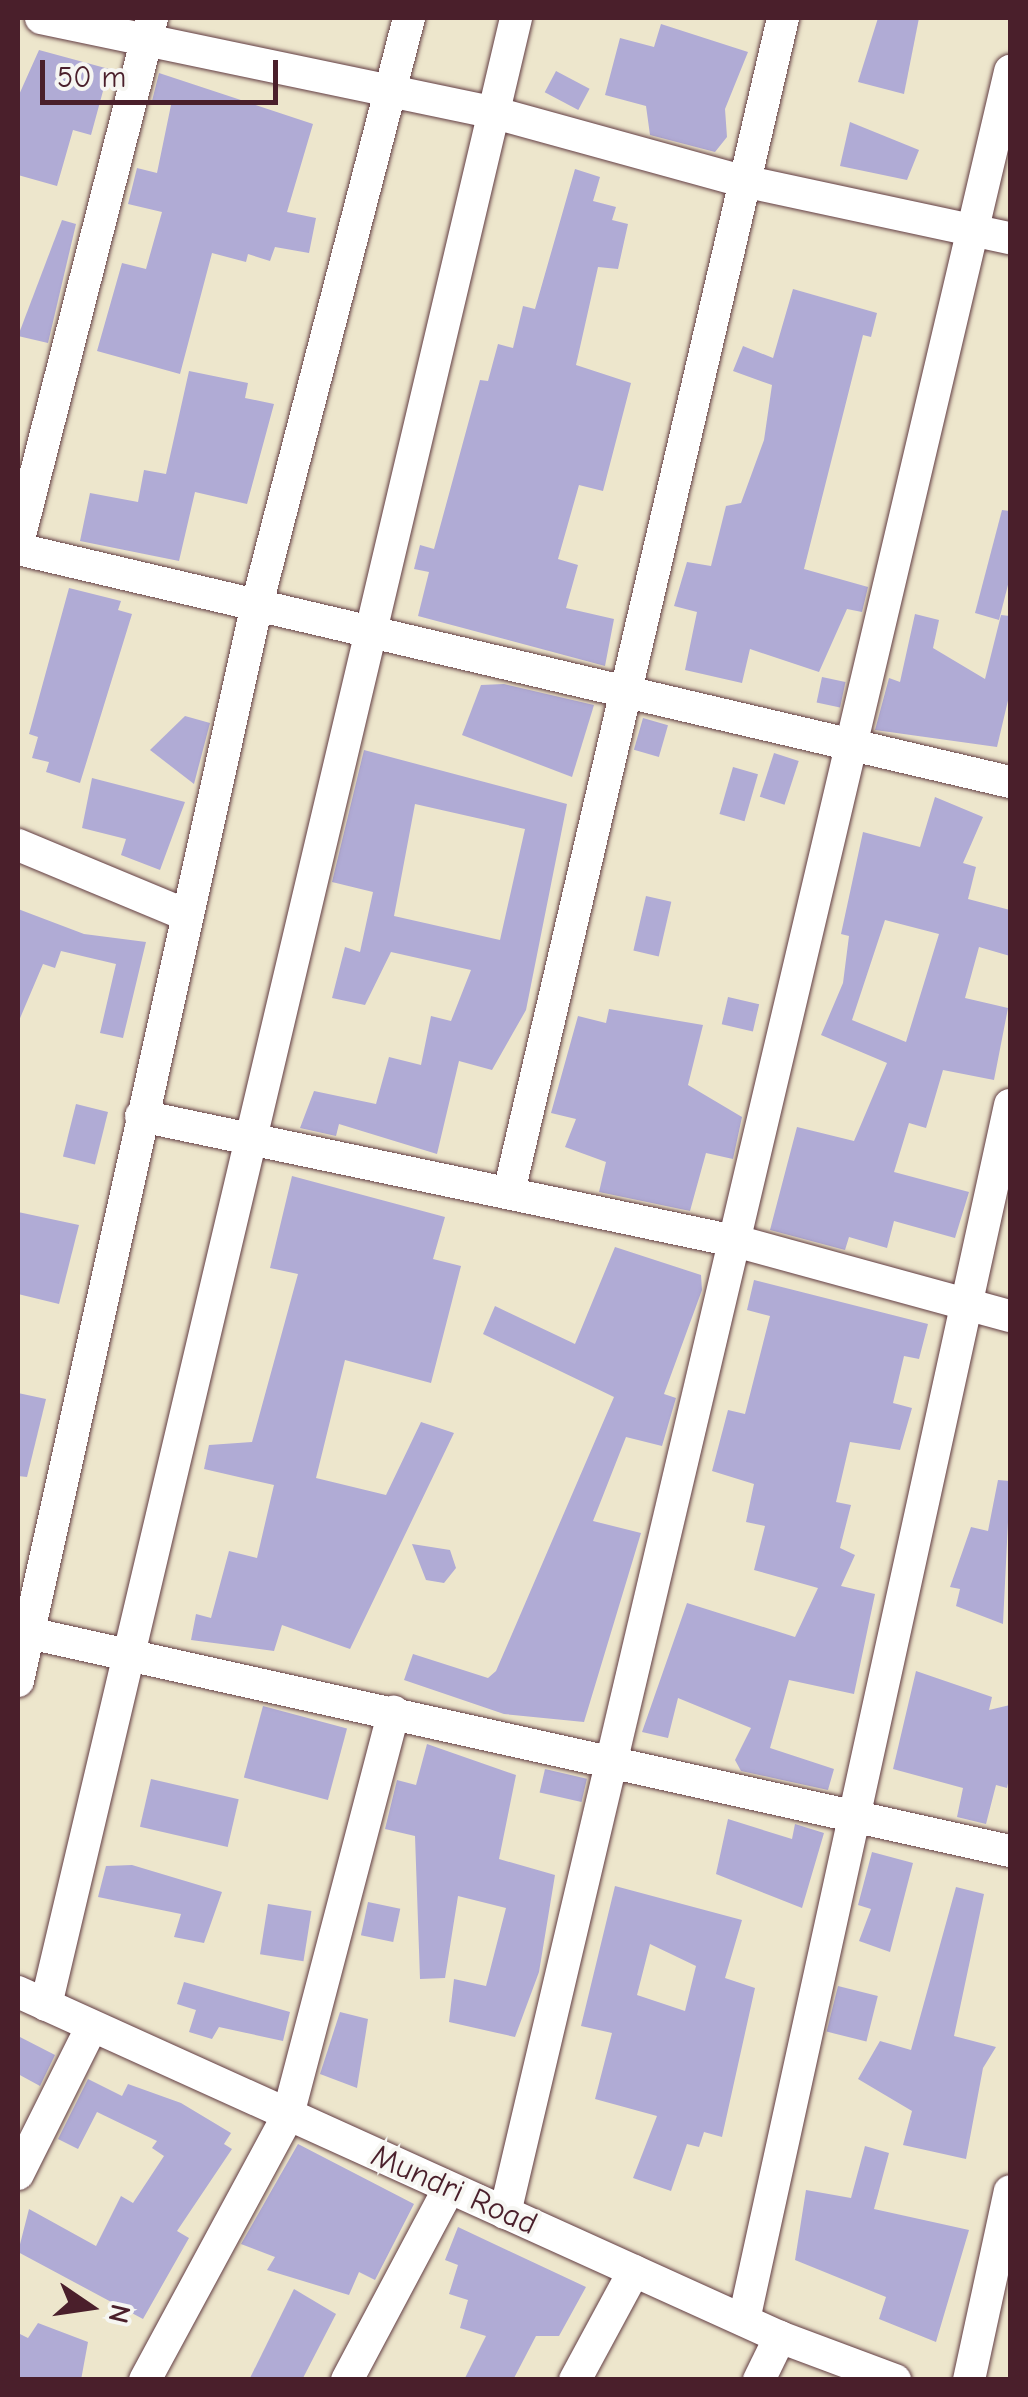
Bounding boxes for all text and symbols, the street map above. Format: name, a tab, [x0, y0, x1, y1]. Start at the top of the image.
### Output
scale bar	[45, 40, 282, 102]
text: 50 m	[57, 60, 126, 95]
street label: Mundri Road	[365, 2136, 543, 2244]
north arrow	[40, 2257, 140, 2357]
text: N	[102, 2301, 137, 2326]

